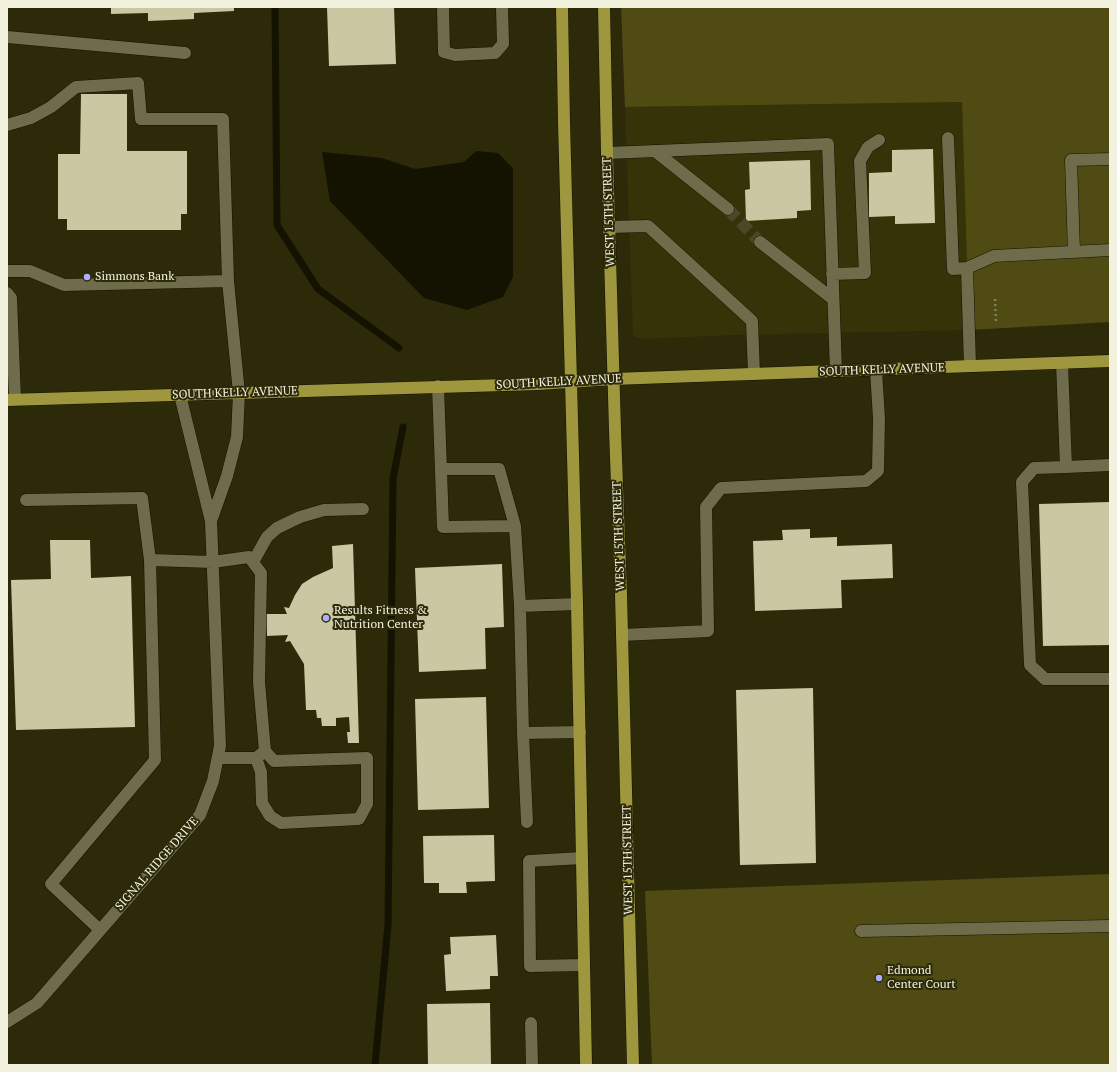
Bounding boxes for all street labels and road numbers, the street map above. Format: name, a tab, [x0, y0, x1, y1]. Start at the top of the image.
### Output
street label: WEST 15TH STREET	[600, 157, 618, 267]
street label: SOUTH KELLY AVENUE	[819, 361, 945, 379]
street label: SOUTH KELLY AVENUE	[496, 372, 622, 392]
street label: SOUTH KELLY AVENUE	[172, 384, 298, 402]
street label: WEST 15TH STREET	[610, 481, 628, 591]
street label: WEST 15TH STREET	[620, 805, 636, 915]
street label: SIGNAL RIDGE DRIVE	[112, 814, 202, 914]

